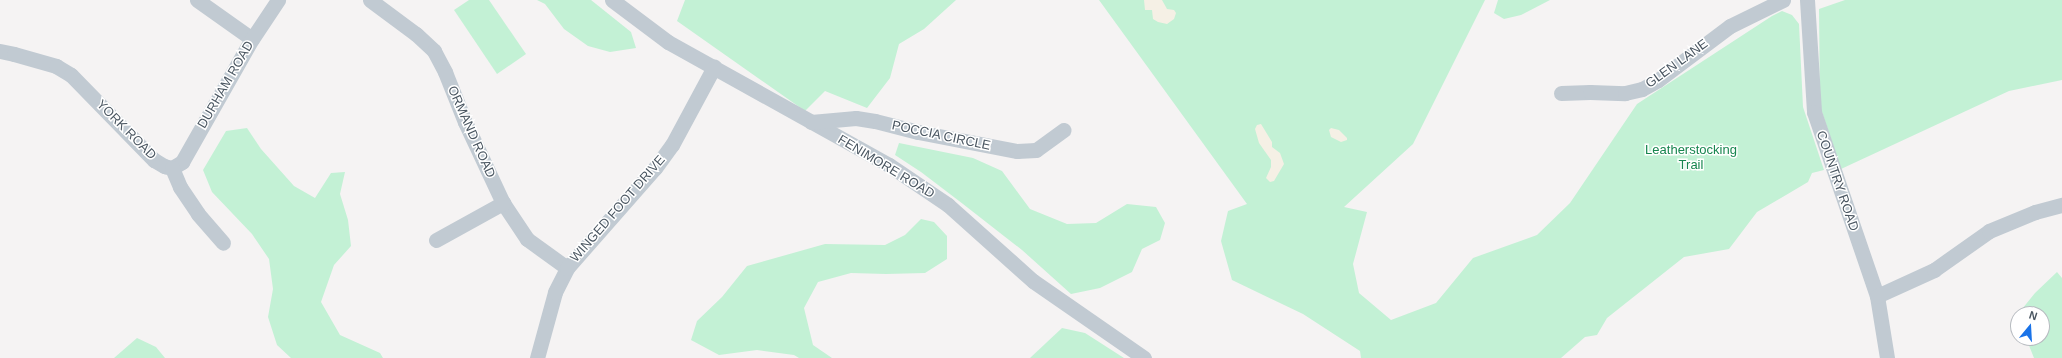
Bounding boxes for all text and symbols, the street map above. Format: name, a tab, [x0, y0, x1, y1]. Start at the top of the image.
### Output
street label: GLEN LANE	[1643, 36, 1711, 92]
street label: DURHAM ROAD	[195, 39, 257, 131]
street label: ORMAND ROAD	[444, 84, 498, 180]
street label: YORK ROAD	[93, 97, 159, 163]
street label: POCCIA CIRCLE	[890, 118, 992, 154]
street label: COUNTRY ROAD	[1812, 129, 1862, 233]
street label: FENIMORE ROAD	[835, 132, 937, 202]
park label: Leatherstocking Trail	[1645, 143, 1737, 174]
street label: WINGED FOOT DRIVE	[567, 152, 669, 266]
north arrow	[2010, 306, 2050, 346]
text: N	[2028, 309, 2039, 322]

